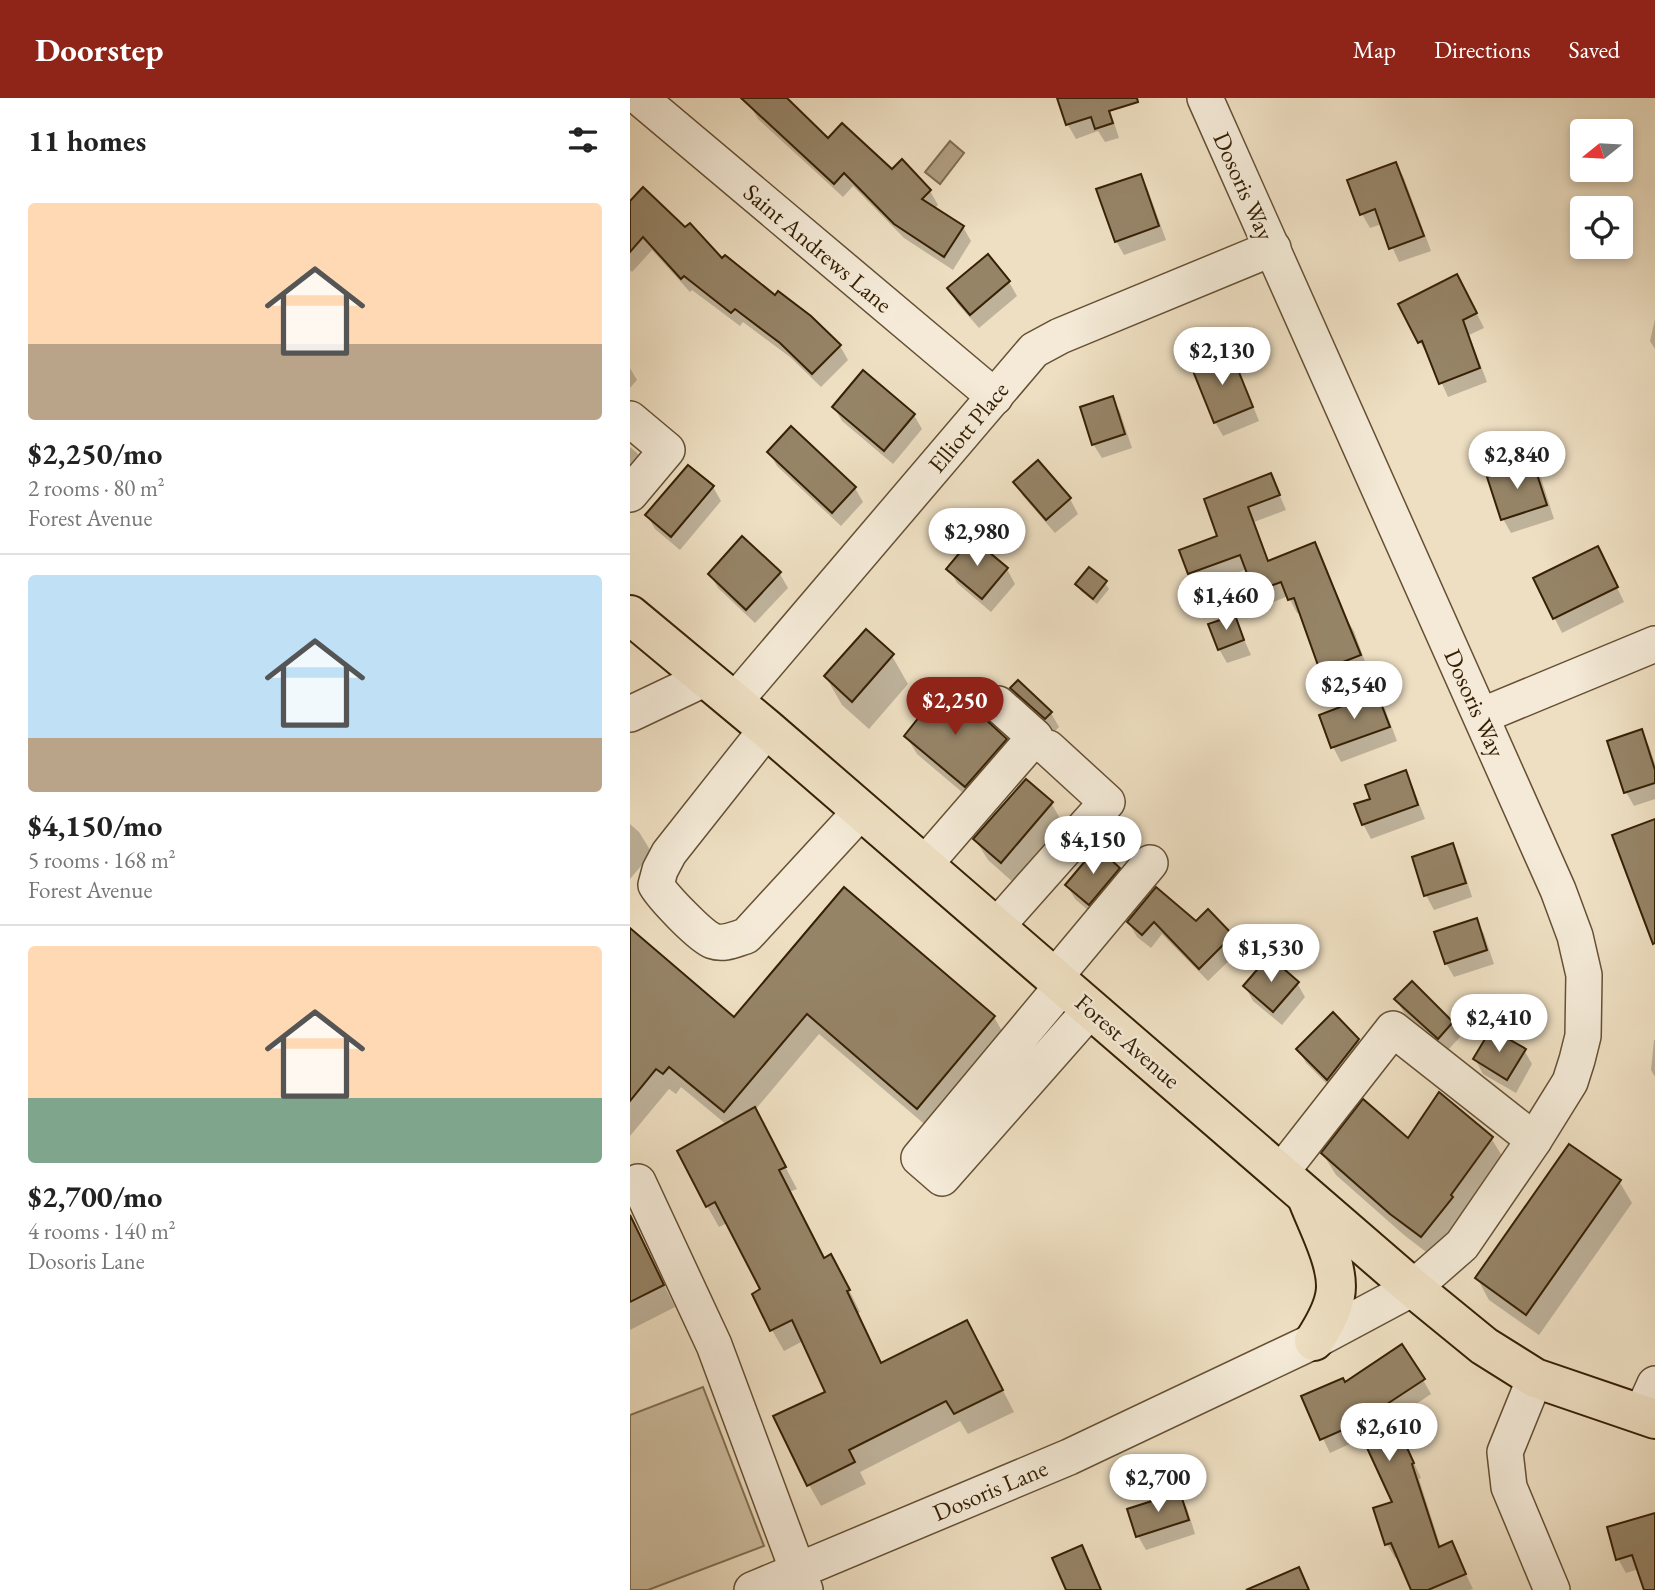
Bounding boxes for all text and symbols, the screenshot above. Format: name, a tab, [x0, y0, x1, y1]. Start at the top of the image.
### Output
text: Doorstep	[35, 28, 163, 71]
text: Map	[1353, 34, 1396, 65]
text: Directions	[1434, 34, 1531, 65]
text: Saved	[1569, 34, 1620, 65]
north arrow	[1570, 119, 1633, 182]
map controls	[1570, 119, 1633, 259]
text: 11 homes	[28, 121, 146, 160]
icon: filters	[564, 121, 602, 159]
street label: Dosoris Way	[1206, 127, 1282, 245]
street label: Saint Andrews Lane	[737, 177, 899, 319]
button: locate	[1570, 196, 1633, 259]
icon: home	[252, 248, 378, 374]
pin: $2,130	[1165, 328, 1279, 387]
text: $2,130	[1190, 335, 1254, 365]
street label: Elliott Place	[921, 375, 1015, 479]
pin: $2,840	[1460, 432, 1574, 491]
text: $2,250/mo	[28, 434, 162, 473]
text: $2,840	[1485, 439, 1549, 469]
text: 2 rooms · 80 m²	[28, 473, 165, 503]
text: Forest Avenue	[28, 503, 152, 533]
pin: $2,980	[920, 508, 1034, 568]
text: $2,980	[945, 516, 1009, 546]
pin: $1,460	[1169, 573, 1283, 632]
text: $1,460	[1194, 580, 1258, 610]
icon: home	[252, 620, 378, 746]
street label: Dosoris Way	[1437, 644, 1513, 762]
pin: $2,540	[1297, 662, 1411, 721]
text: $2,540	[1322, 669, 1386, 699]
pin: $2,250	[898, 678, 1012, 737]
text: $2,250	[923, 685, 987, 715]
text: $4,150/mo	[28, 806, 162, 845]
pin: $4,150	[1036, 816, 1150, 876]
text: $4,150	[1061, 824, 1125, 854]
text: 5 rooms · 168 m²	[28, 845, 176, 875]
text: Forest Avenue	[28, 875, 152, 905]
pin: $1,530	[1214, 924, 1328, 984]
text: $1,530	[1239, 932, 1303, 962]
street label: Forest Avenue	[1069, 987, 1187, 1095]
icon: home	[252, 991, 378, 1117]
pin: $2,410	[1442, 995, 1556, 1054]
text: $2,410	[1467, 1002, 1531, 1032]
text: $2,700/mo	[28, 1177, 162, 1216]
text: 4 rooms · 140 m²	[28, 1216, 176, 1246]
text: Dosoris Lane	[28, 1246, 145, 1276]
pin: $2,610	[1332, 1404, 1446, 1463]
text: $2,610	[1357, 1411, 1421, 1441]
street label: Dosoris Lane	[928, 1452, 1052, 1528]
pin: $2,700	[1101, 1454, 1215, 1514]
text: $2,700	[1126, 1462, 1190, 1492]

